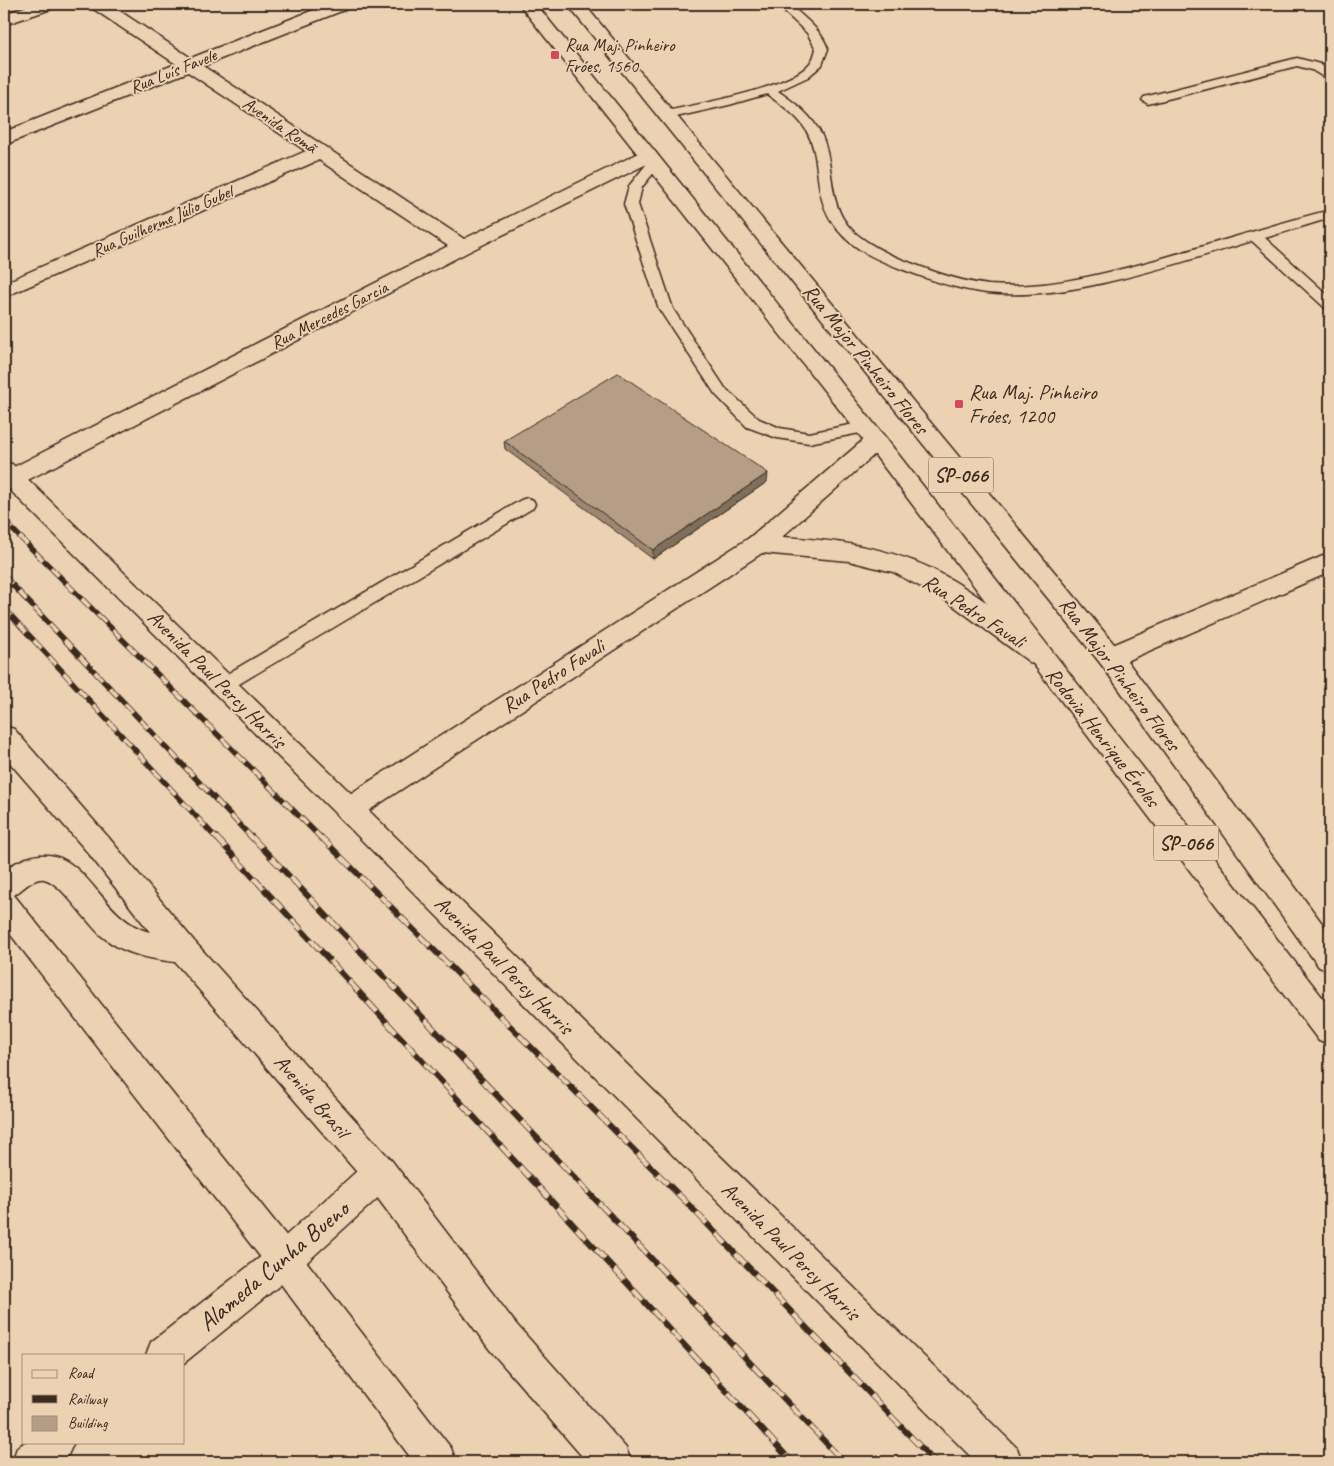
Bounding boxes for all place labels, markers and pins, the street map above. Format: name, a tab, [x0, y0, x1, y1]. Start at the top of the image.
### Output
place label: Rua Maj. Pinheiro Fróes, 1560	[565, 34, 676, 77]
marker: Rua Maj. Pinheiro Fróes, 1560	[549, 49, 561, 61]
place label: Rua Maj. Pinheiro Fróes, 1200	[969, 379, 1098, 429]
marker: Rua Maj. Pinheiro Fróes, 1200	[953, 398, 965, 410]

